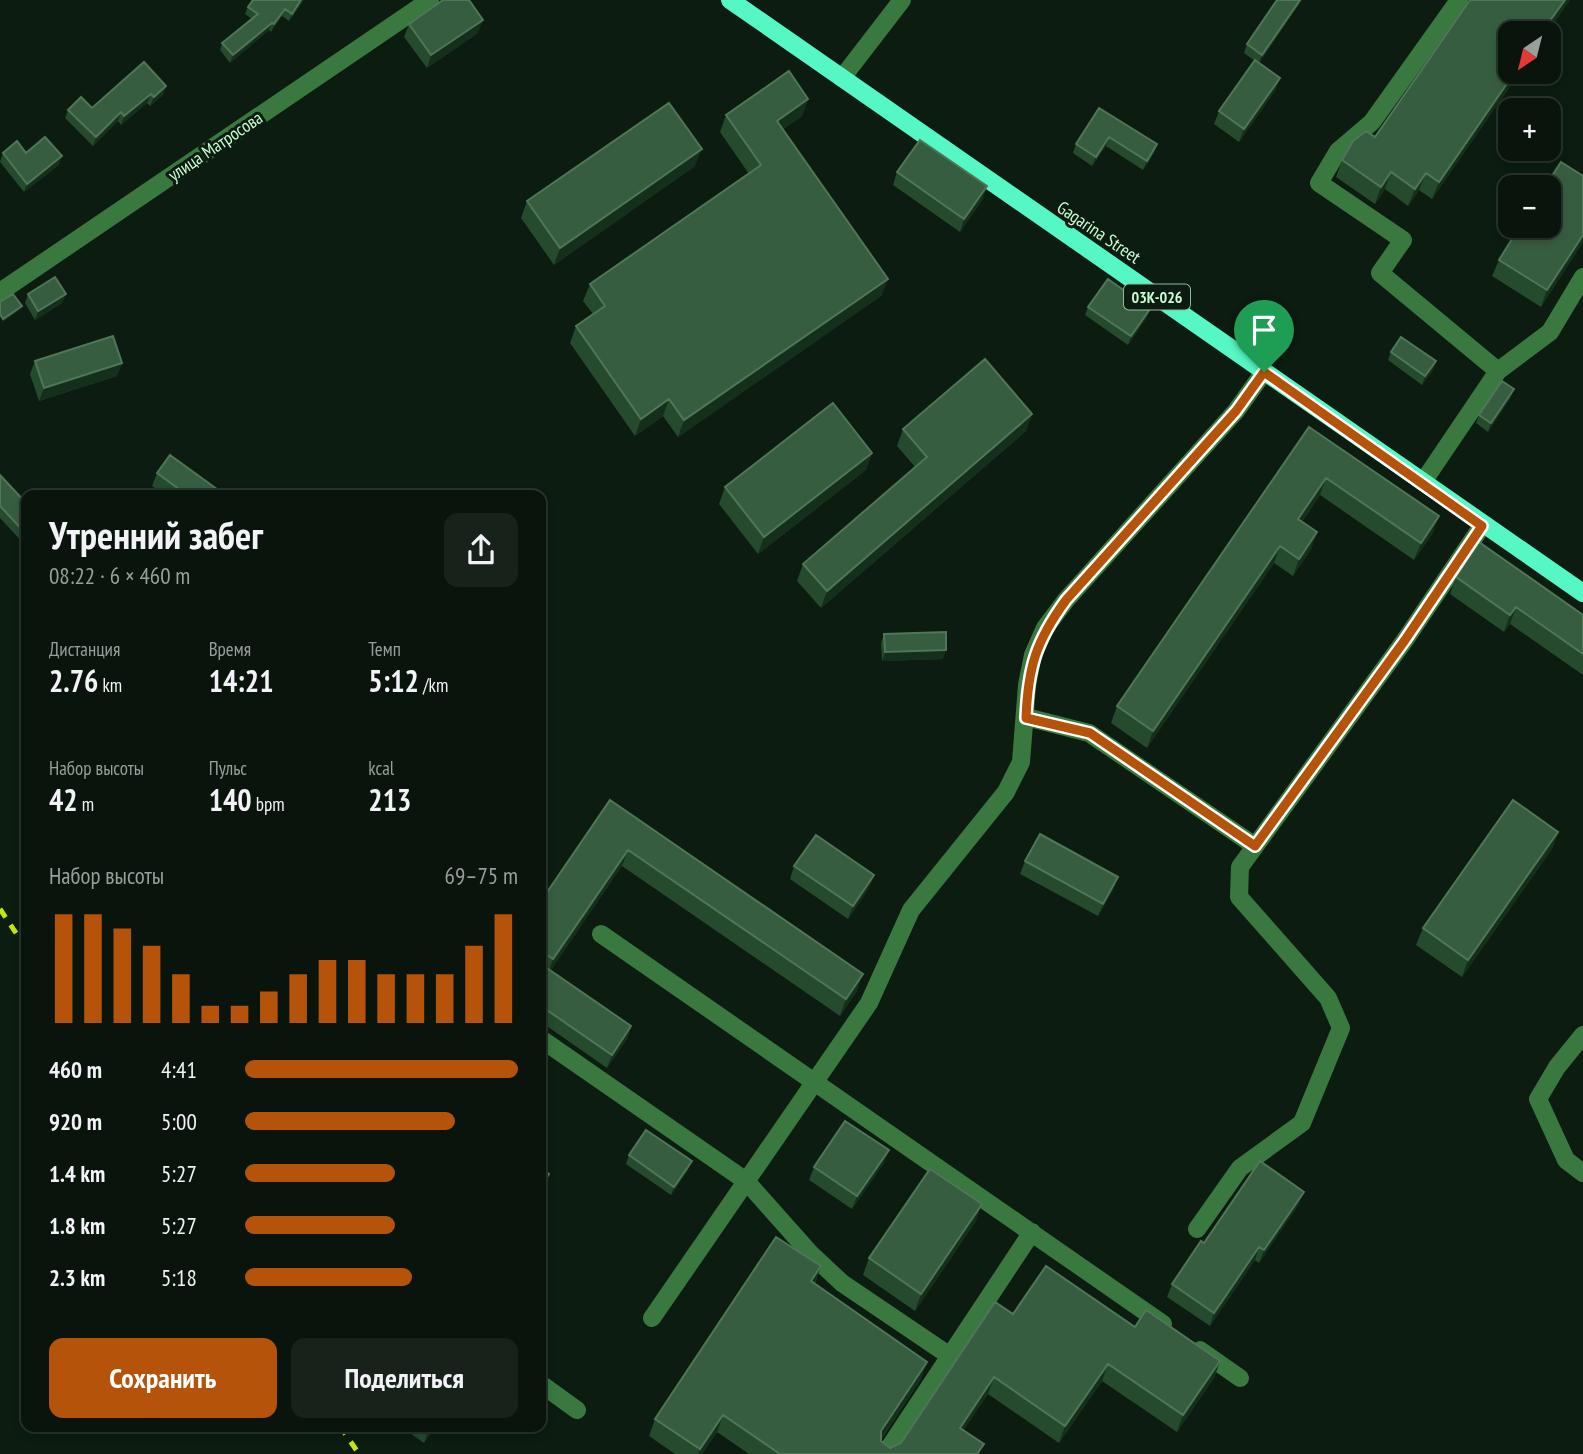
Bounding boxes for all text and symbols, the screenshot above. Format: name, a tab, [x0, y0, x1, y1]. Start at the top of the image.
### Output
north arrow	[1498, 21, 1561, 84]
map controls	[1498, 21, 1561, 238]
button: +	[1498, 98, 1561, 161]
street label: улица Матросова	[163, 106, 267, 186]
button: −	[1498, 175, 1561, 238]
street label: Gagarina Street	[1053, 196, 1145, 268]
road number: 03К-026	[1124, 284, 1190, 310]
pin	[1234, 300, 1294, 372]
icon: arrive	[1245, 311, 1283, 349]
text: Утренний забег	[49, 510, 263, 559]
button: share	[444, 513, 518, 587]
text: 08:22 · 6 × 460 m	[49, 561, 190, 590]
text: Дистанция	[49, 637, 120, 661]
text: Время	[209, 637, 251, 661]
text: Темп	[368, 637, 401, 661]
text: 2.76	[49, 661, 98, 700]
text: 14:21	[209, 661, 274, 700]
text: 5:12	[368, 661, 419, 700]
text: km	[98, 673, 122, 697]
text: /km	[419, 673, 448, 697]
text: Набор высоты	[49, 756, 144, 780]
text: Пульс	[209, 756, 247, 780]
text: kcal	[368, 756, 394, 780]
text: 42	[49, 780, 78, 819]
text: 140	[209, 780, 252, 819]
text: 213	[368, 780, 411, 819]
text: m	[78, 792, 94, 816]
text: bpm	[252, 792, 285, 816]
text: Набор высоты	[49, 861, 164, 890]
text: 69–75 m	[445, 861, 518, 890]
text: 460 m	[49, 1055, 102, 1084]
text: 4:41	[161, 1055, 197, 1084]
text: 920 m	[49, 1107, 102, 1136]
text: 5:00	[161, 1107, 197, 1136]
text: 1.4 km	[49, 1159, 105, 1188]
text: 5:27	[161, 1159, 197, 1188]
text: 1.8 km	[49, 1211, 105, 1240]
text: 5:27	[161, 1211, 197, 1240]
text: 2.3 km	[49, 1263, 105, 1292]
text: 5:18	[161, 1263, 197, 1292]
button: Сохранить	[49, 1338, 277, 1418]
button: Поделиться	[291, 1338, 518, 1418]

